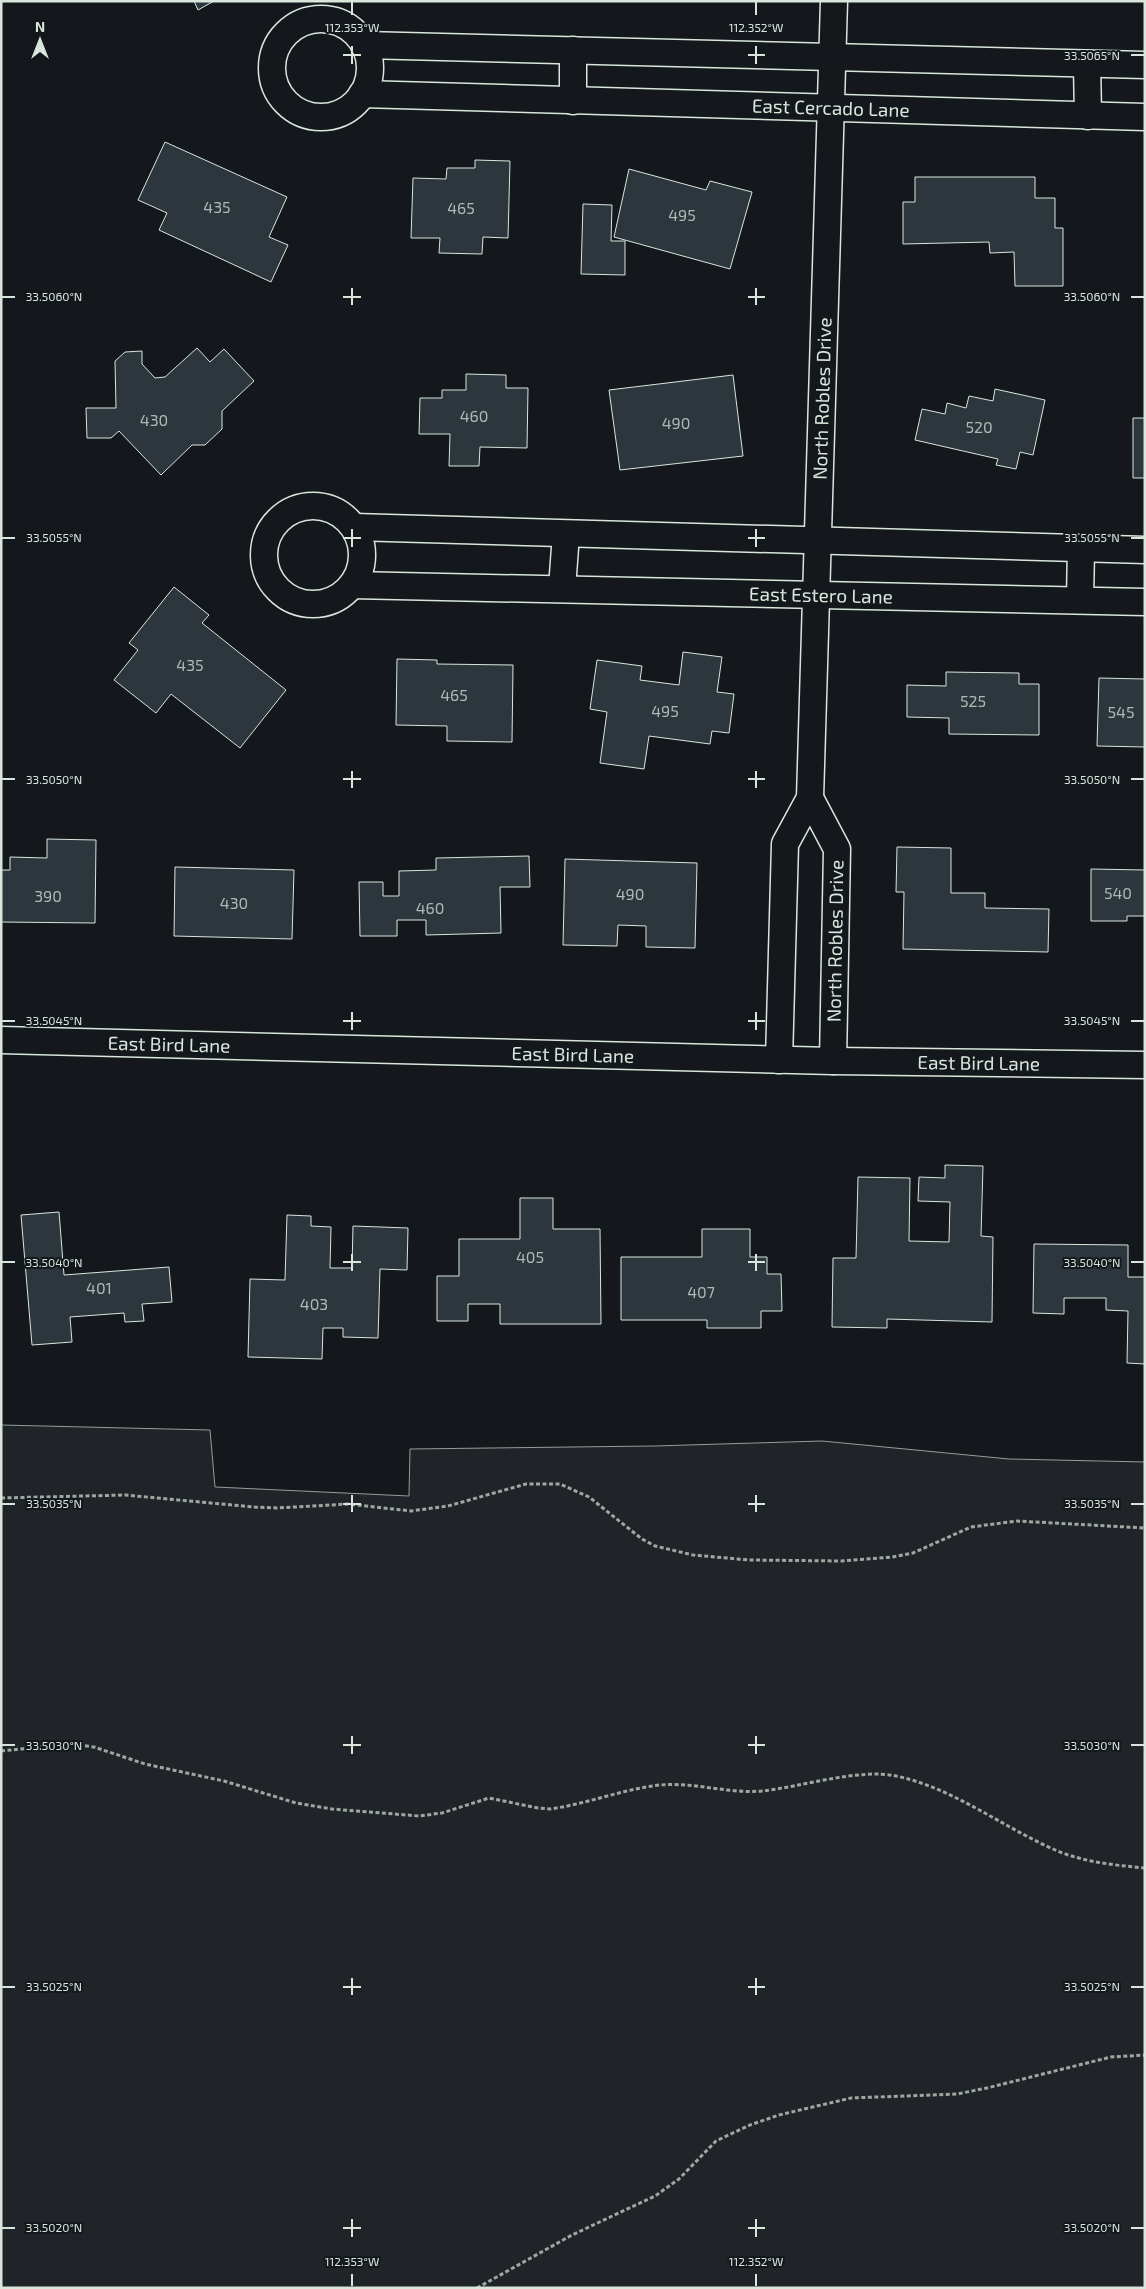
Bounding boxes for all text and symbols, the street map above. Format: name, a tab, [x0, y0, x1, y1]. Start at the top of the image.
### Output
north arrow	[15, 15, 65, 65]
text: N	[35, 18, 45, 35]
text: 112.353°W	[325, 20, 379, 34]
text: 112.352°W	[729, 20, 783, 34]
text: 33.5065°N	[1064, 48, 1120, 62]
street label: East Cercado Lane	[752, 93, 910, 121]
house number: 435	[203, 197, 231, 216]
house number: 465	[447, 198, 475, 217]
house number: 495	[668, 205, 696, 224]
text: 33.5060°N	[26, 289, 82, 303]
text: 33.5060°N	[1064, 289, 1120, 303]
street label: North Robles Drive	[808, 317, 835, 480]
house number: 460	[460, 406, 488, 425]
house number: 430	[140, 410, 168, 429]
house number: 490	[662, 413, 690, 432]
house number: 520	[965, 417, 993, 436]
text: 33.5055°N	[26, 530, 82, 544]
text: 33.5055°N	[1064, 530, 1120, 544]
street label: East Estero Lane	[749, 582, 893, 608]
house number: 435	[176, 655, 204, 674]
house number: 465	[440, 685, 468, 704]
house number: 525	[960, 691, 986, 710]
house number: 495	[651, 701, 679, 720]
house number: 545	[1108, 702, 1135, 721]
text: 33.5050°N	[26, 772, 82, 786]
text: 33.5050°N	[1064, 772, 1120, 786]
street label: North Robles Drive	[822, 860, 847, 1022]
house number: 540	[1104, 883, 1132, 902]
house number: 490	[616, 884, 644, 903]
house number: 390	[34, 886, 62, 905]
house number: 430	[220, 893, 248, 912]
house number: 460	[416, 898, 444, 917]
text: 33.5045°N	[26, 1013, 82, 1027]
text: 33.5045°N	[1064, 1013, 1120, 1027]
street label: East Bird Lane	[107, 1031, 231, 1057]
street label: East Bird Lane	[511, 1041, 634, 1067]
street label: East Bird Lane	[917, 1050, 1040, 1075]
house number: 405	[516, 1247, 544, 1266]
text: 33.5040°N	[25, 1255, 83, 1269]
text: 33.5040°N	[1063, 1255, 1121, 1269]
house number: 401	[86, 1278, 112, 1297]
house number: 407	[687, 1282, 715, 1301]
house number: 403	[300, 1294, 328, 1313]
text: 33.5035°N	[26, 1496, 82, 1510]
text: 33.5035°N	[1064, 1496, 1120, 1510]
text: 33.5030°N	[26, 1738, 82, 1752]
text: 33.5030°N	[1064, 1738, 1120, 1752]
text: 33.5025°N	[26, 1979, 82, 1993]
text: 33.5025°N	[1064, 1979, 1120, 1993]
text: 33.5020°N	[26, 2220, 82, 2234]
text: 33.5020°N	[1064, 2220, 1120, 2234]
text: 112.353°W	[325, 2254, 379, 2268]
text: 112.352°W	[729, 2254, 783, 2268]

